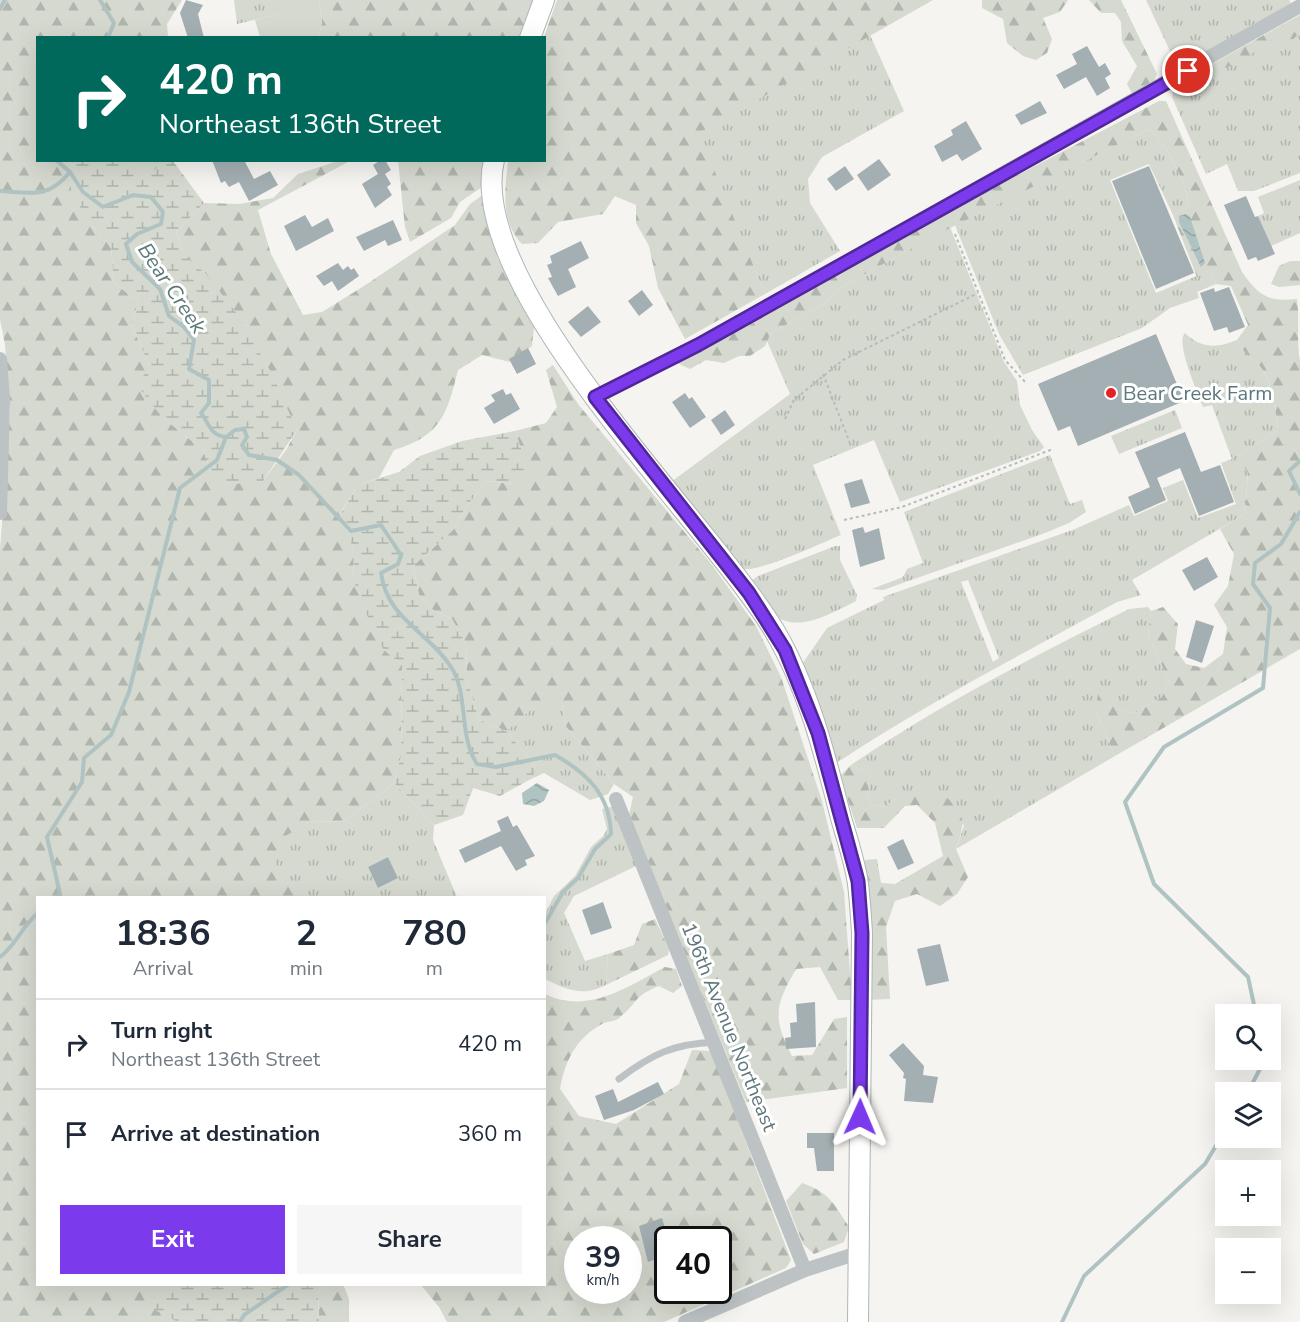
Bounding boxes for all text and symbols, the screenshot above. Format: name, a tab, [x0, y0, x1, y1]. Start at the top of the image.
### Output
pin	[1162, 45, 1213, 96]
text: 420 m	[159, 52, 283, 109]
icon: arrive	[1171, 54, 1204, 87]
icon: right	[60, 60, 138, 138]
text: Northeast 136th Street	[159, 106, 441, 143]
water label: Bear Creek	[131, 237, 213, 339]
place label: Bear Creek Farm	[1123, 380, 1272, 407]
marker: Bear Creek Farm	[1104, 386, 1118, 400]
text: 18:36	[115, 909, 211, 958]
text: 2	[295, 909, 317, 958]
text: 780	[402, 909, 467, 958]
street label: 196th Avenue Northeast	[675, 919, 784, 1136]
text: Arrival	[133, 955, 193, 982]
text: min	[290, 955, 323, 982]
text: m	[426, 955, 443, 982]
map controls	[1215, 1004, 1281, 1304]
button: search	[1215, 1004, 1281, 1070]
text: Turn right	[111, 1016, 212, 1046]
icon: right	[60, 1028, 93, 1061]
text: 420 m	[458, 1029, 522, 1059]
text: Northeast 136th Street	[111, 1046, 320, 1073]
button: layers	[1215, 1082, 1281, 1148]
position arrow	[828, 1085, 892, 1149]
icon: arrive	[60, 1118, 93, 1151]
text: Arrive at destination	[111, 1119, 320, 1149]
text: 360 m	[458, 1119, 522, 1149]
button: +	[1215, 1160, 1281, 1226]
button: Exit	[60, 1205, 285, 1274]
button: Share	[297, 1205, 522, 1274]
speed limit sign: 40	[654, 1226, 732, 1304]
text: 39	[585, 1237, 621, 1278]
button: −	[1215, 1238, 1281, 1304]
text: km/h	[586, 1270, 620, 1290]

